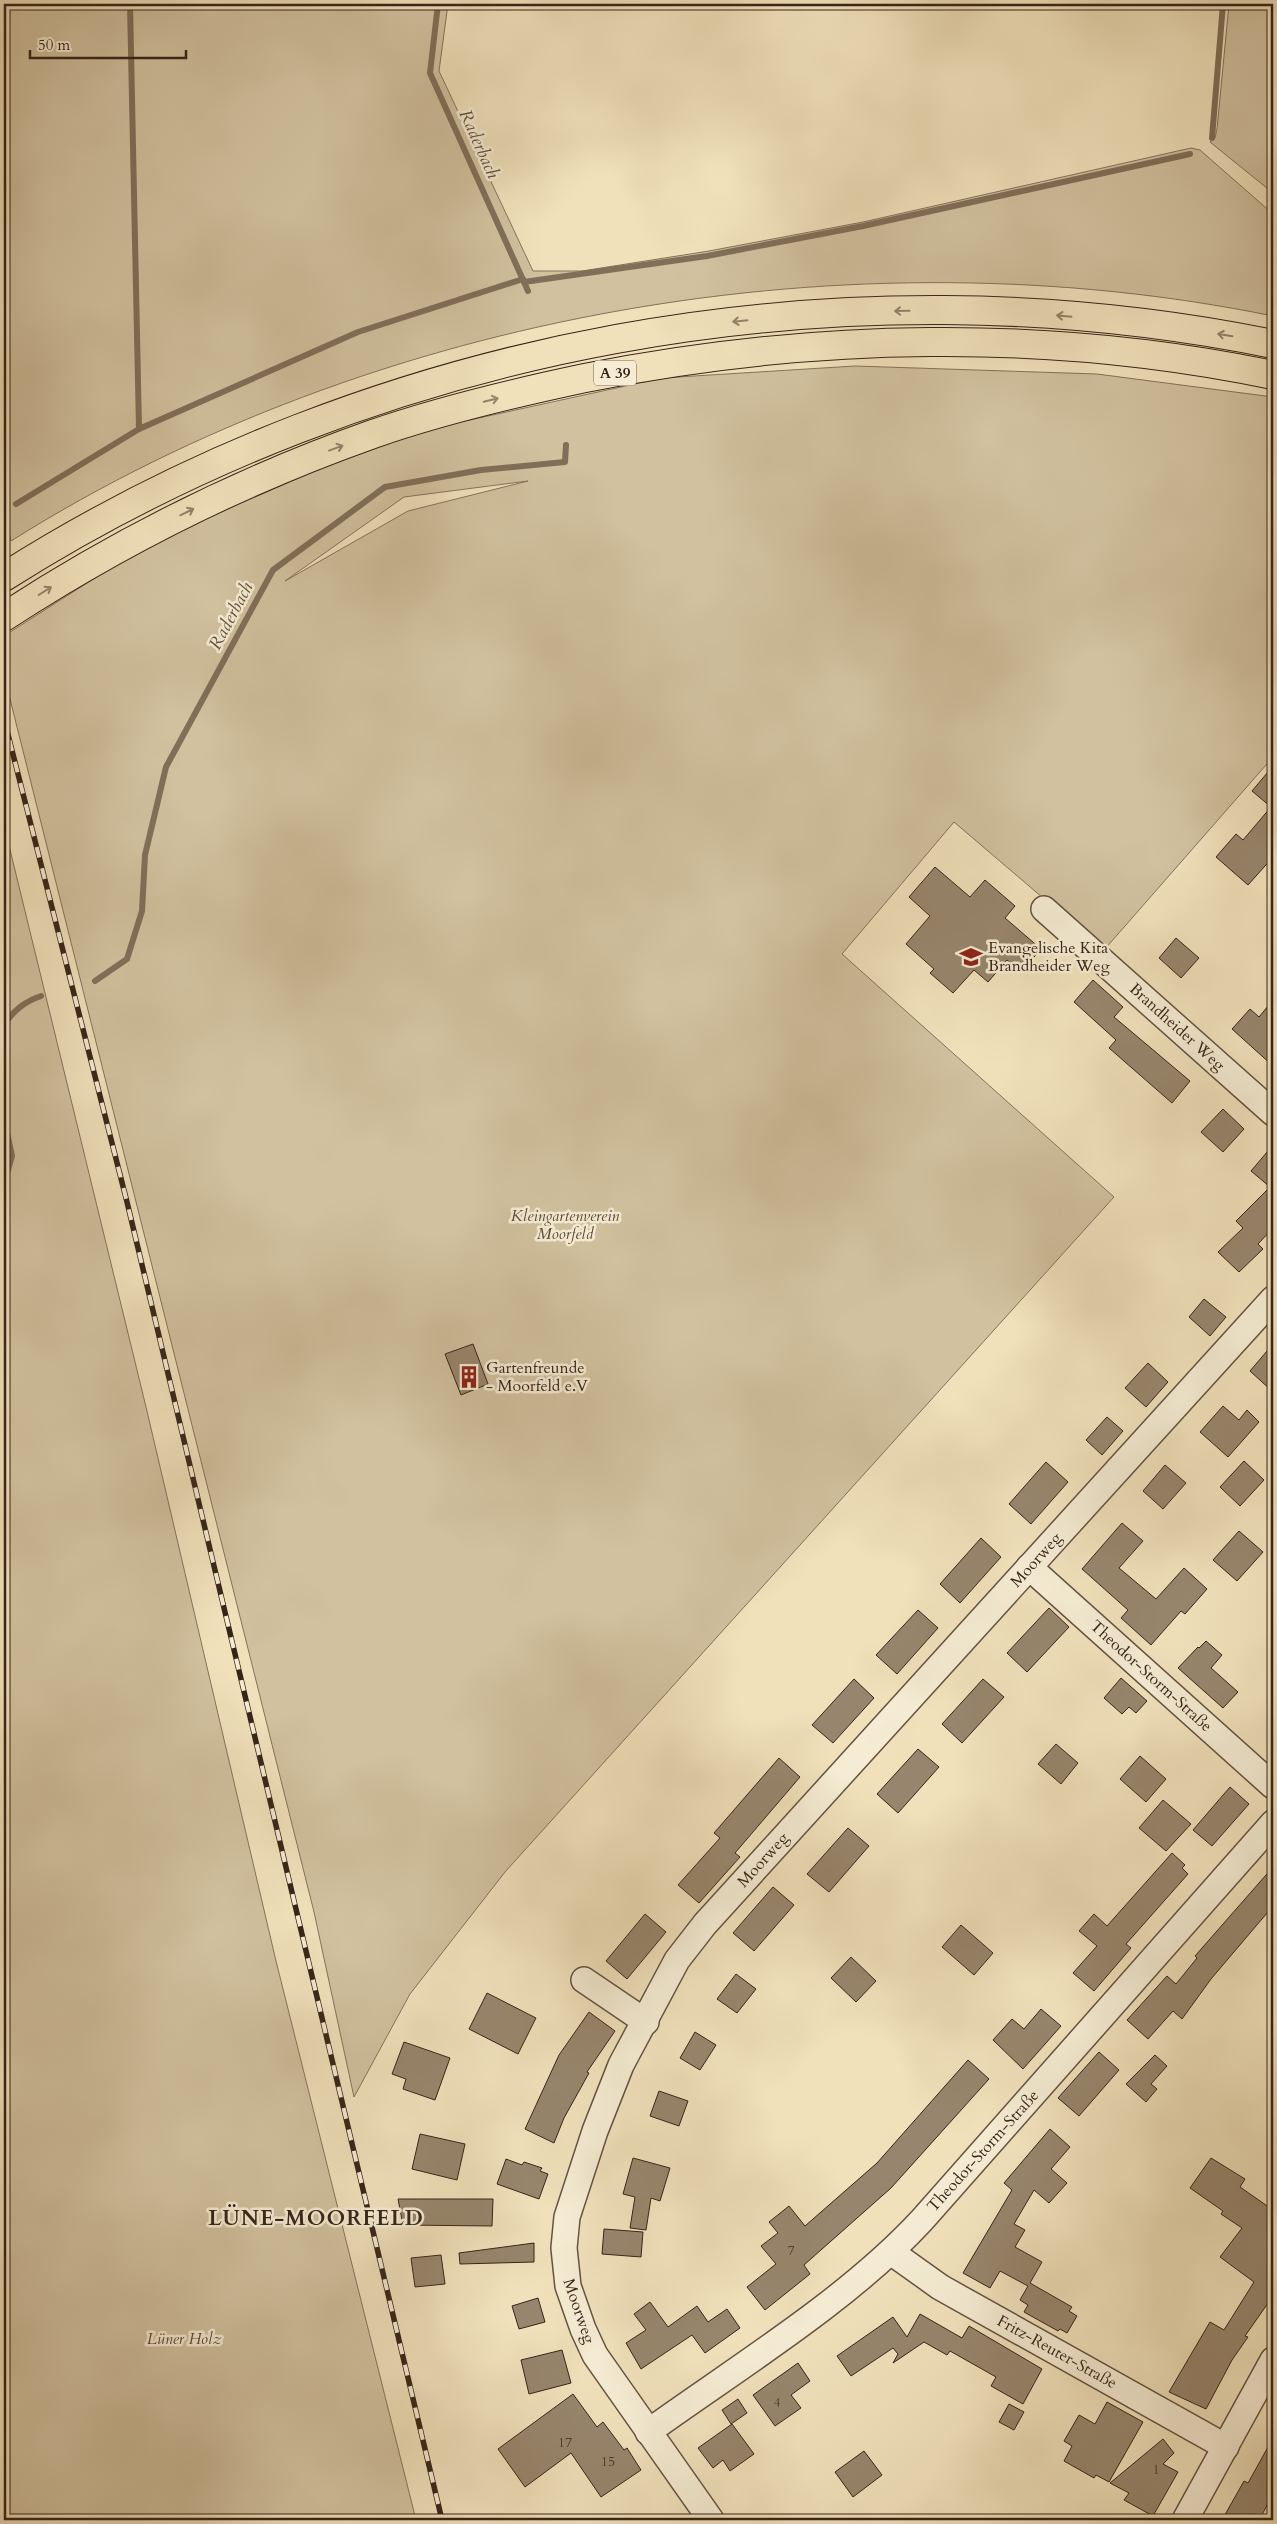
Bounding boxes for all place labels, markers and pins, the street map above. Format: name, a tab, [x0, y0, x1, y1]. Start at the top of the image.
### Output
place label: Evangelische Kita Brandheider Weg	[988, 937, 1110, 977]
school or university icon: Evangelische Kita Brandheider Weg	[958, 944, 984, 970]
place label: Gartenfreunde - Moorfeld e.V	[486, 1357, 588, 1397]
building icon: Gartenfreunde - Moorfeld e.V	[456, 1364, 482, 1390]

